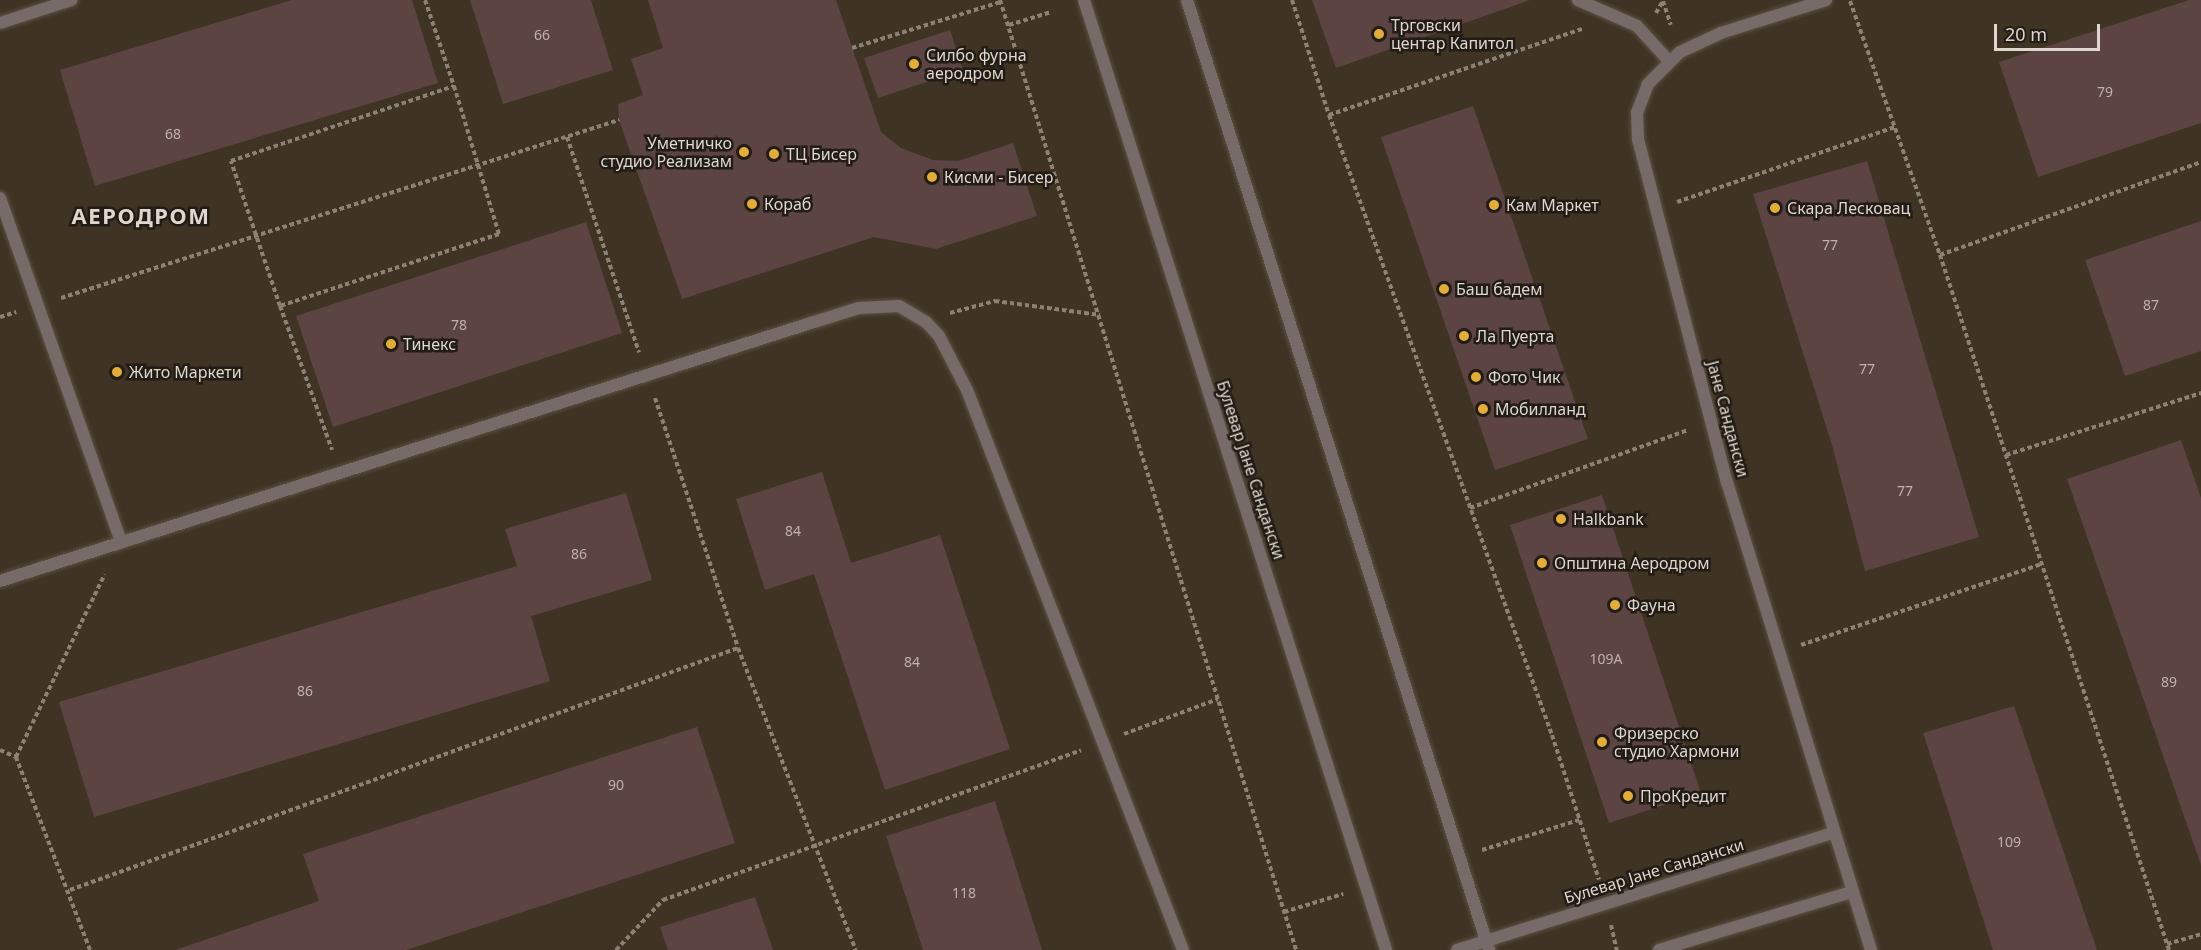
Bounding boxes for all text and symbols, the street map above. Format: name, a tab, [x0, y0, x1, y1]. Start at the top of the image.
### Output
scale bar	[1997, 12, 2104, 50]
place label: Трговски центар Капитол	[1391, 15, 1514, 53]
text: 20 m	[2005, 22, 2047, 46]
house number: 66	[534, 27, 550, 43]
marker: Трговски центар Капитол	[1372, 27, 1386, 41]
place label: Силбо фурна аеродром	[926, 45, 1027, 83]
marker: Силбо фурна аеродром	[907, 57, 921, 71]
house number: 79	[2097, 84, 2113, 100]
house number: 68	[165, 126, 181, 142]
place label: Уметничко студио Реализам	[600, 133, 732, 171]
place label: ТЦ Бисер	[786, 144, 857, 164]
marker: Уметничко студио Реализам	[737, 145, 751, 159]
marker: ТЦ Бисер	[767, 147, 781, 161]
place label: Кисми - Бисер	[944, 167, 1054, 187]
marker: Кисми - Бисер	[925, 170, 939, 184]
place label: Кораб	[764, 194, 811, 214]
place label: Кам Маркет	[1506, 195, 1599, 215]
marker: Кораб	[745, 197, 759, 211]
marker: Кам Маркет	[1487, 198, 1501, 212]
place label: Скара Лесковац	[1787, 198, 1910, 218]
marker: Скара Лесковац	[1768, 201, 1782, 215]
district label: АЕРОДРОМ	[72, 203, 210, 229]
house number: 77	[1822, 237, 1838, 253]
place label: Баш бадем	[1456, 279, 1542, 299]
marker: Баш бадем	[1437, 282, 1451, 296]
house number: 87	[2143, 297, 2159, 313]
house number: 78	[451, 317, 467, 333]
place label: Ла Пуерта	[1476, 326, 1554, 346]
marker: Ла Пуерта	[1457, 329, 1471, 343]
place label: Тинекс	[403, 334, 456, 354]
marker: Тинекс	[384, 337, 398, 351]
street label: Јане Сандански	[1703, 359, 1753, 479]
house number: 77	[1859, 361, 1875, 377]
place label: Жито Маркети	[129, 362, 242, 382]
marker: Жито Маркети	[110, 365, 124, 379]
place label: Фото Чик	[1488, 367, 1561, 387]
marker: Фото Чик	[1469, 370, 1483, 384]
street label: Булевар Јане Сандански	[1213, 378, 1289, 562]
place label: Мобилланд	[1495, 399, 1586, 419]
marker: Мобилланд	[1476, 402, 1490, 416]
house number: 77	[1897, 483, 1913, 499]
place label: Halkbank	[1573, 509, 1644, 529]
marker: Halkbank	[1554, 512, 1568, 526]
house number: 84	[785, 523, 801, 539]
house number: 86	[571, 546, 587, 562]
place label: Општина Аеродром	[1554, 553, 1710, 573]
marker: Општина Аеродром	[1535, 556, 1549, 570]
place label: Фауна	[1627, 595, 1676, 615]
marker: Фауна	[1608, 598, 1622, 612]
house number: 109А	[1590, 651, 1622, 667]
house number: 84	[904, 654, 920, 670]
house number: 89	[2161, 674, 2177, 690]
house number: 86	[297, 683, 313, 699]
place label: Фризерско студио Хармони	[1614, 723, 1739, 761]
marker: Фризерско студио Хармони	[1595, 735, 1609, 749]
house number: 90	[608, 777, 624, 793]
place label: ПроКредит	[1640, 786, 1726, 806]
marker: ПроКредит	[1621, 789, 1635, 803]
house number: 109	[1997, 834, 2021, 850]
street label: Булевар Јане Сандански	[1562, 835, 1746, 907]
house number: 118	[952, 885, 976, 901]

